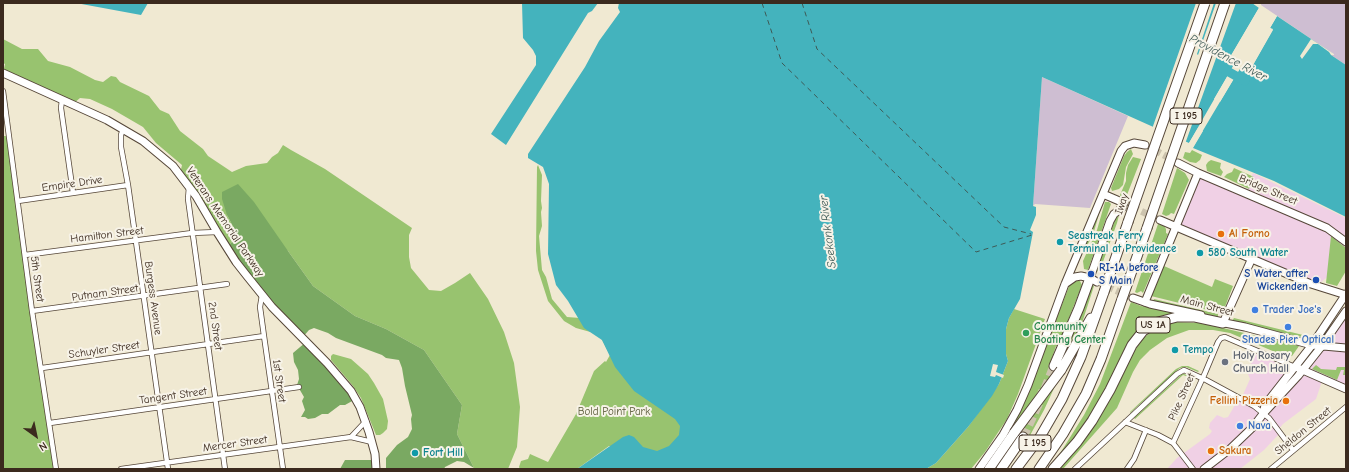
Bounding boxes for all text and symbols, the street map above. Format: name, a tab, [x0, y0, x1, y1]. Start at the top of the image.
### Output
water label: Providence River	[1187, 32, 1269, 84]
road number: I 195	[1170, 108, 1202, 124]
street label: Veterans Memorial Parkway	[183, 165, 267, 279]
street label: Bridge Street	[1237, 172, 1299, 208]
street label: Empire Drive	[41, 173, 103, 195]
street label: Iway	[1112, 192, 1132, 216]
water label: Seekonk River	[816, 195, 840, 269]
street label: Hamilton Street	[70, 224, 144, 246]
place label: Al Forno	[1229, 227, 1270, 241]
place label: Seastreak Ferry Terminal at Providence	[1068, 229, 1176, 255]
marker: Al Forno	[1216, 229, 1226, 239]
marker: Seastreak Ferry Terminal at Providence	[1055, 237, 1065, 247]
place label: 580 South Water	[1208, 246, 1288, 260]
marker: 580 South Water	[1195, 248, 1205, 258]
street label: 5th Street	[27, 255, 47, 303]
street label: Burgess Avenue	[141, 260, 165, 336]
place label: RI-1A before S Main	[1099, 261, 1158, 287]
place label: S Water after Wickenden	[1244, 267, 1308, 293]
marker: RI-1A before S Main	[1086, 269, 1096, 279]
marker: S Water after Wickenden	[1311, 275, 1321, 285]
street label: Putnam Street	[71, 282, 139, 304]
street label: Main Street	[1179, 293, 1235, 319]
street label: 2nd Street	[205, 301, 225, 351]
place label: Trader Joe's	[1263, 303, 1321, 317]
marker: Trader Joe's	[1250, 305, 1260, 315]
road number: US 1A	[1136, 317, 1170, 333]
place label: Community Boating Center	[1034, 320, 1105, 346]
marker: Shades Pier Optical	[1283, 322, 1293, 332]
marker: Community Boating Center	[1021, 328, 1031, 338]
place label: Shades Pier Optical	[1242, 333, 1334, 347]
street label: Schuyler Street	[68, 339, 140, 361]
place label: Tempo	[1183, 343, 1213, 357]
marker: Tempo	[1170, 345, 1180, 355]
place label: Holy Rosary Church Hall	[1233, 349, 1290, 375]
marker: Holy Rosary Church Hall	[1220, 357, 1230, 367]
street label: 1st Street	[269, 359, 289, 403]
street label: Pike Street	[1166, 371, 1198, 423]
street label: Tangent Street	[138, 385, 208, 407]
place label: Fellini Pizzeria	[1210, 394, 1278, 408]
marker: Fellini Pizzeria	[1281, 396, 1291, 406]
street label: Sheldon Street	[1272, 404, 1334, 458]
park label: Bold Point Park	[578, 405, 650, 419]
north arrow	[16, 416, 56, 456]
place label: Nava	[1248, 419, 1271, 433]
marker: Nava	[1235, 421, 1245, 431]
street label: Mercer Street	[202, 433, 268, 455]
road number: I 195	[1019, 435, 1051, 451]
text: N	[36, 439, 49, 454]
place label: Sakura	[1219, 444, 1251, 458]
place label: Fort Hill	[423, 446, 463, 460]
marker: Sakura	[1206, 446, 1216, 456]
marker: Fort Hill	[410, 448, 420, 458]

